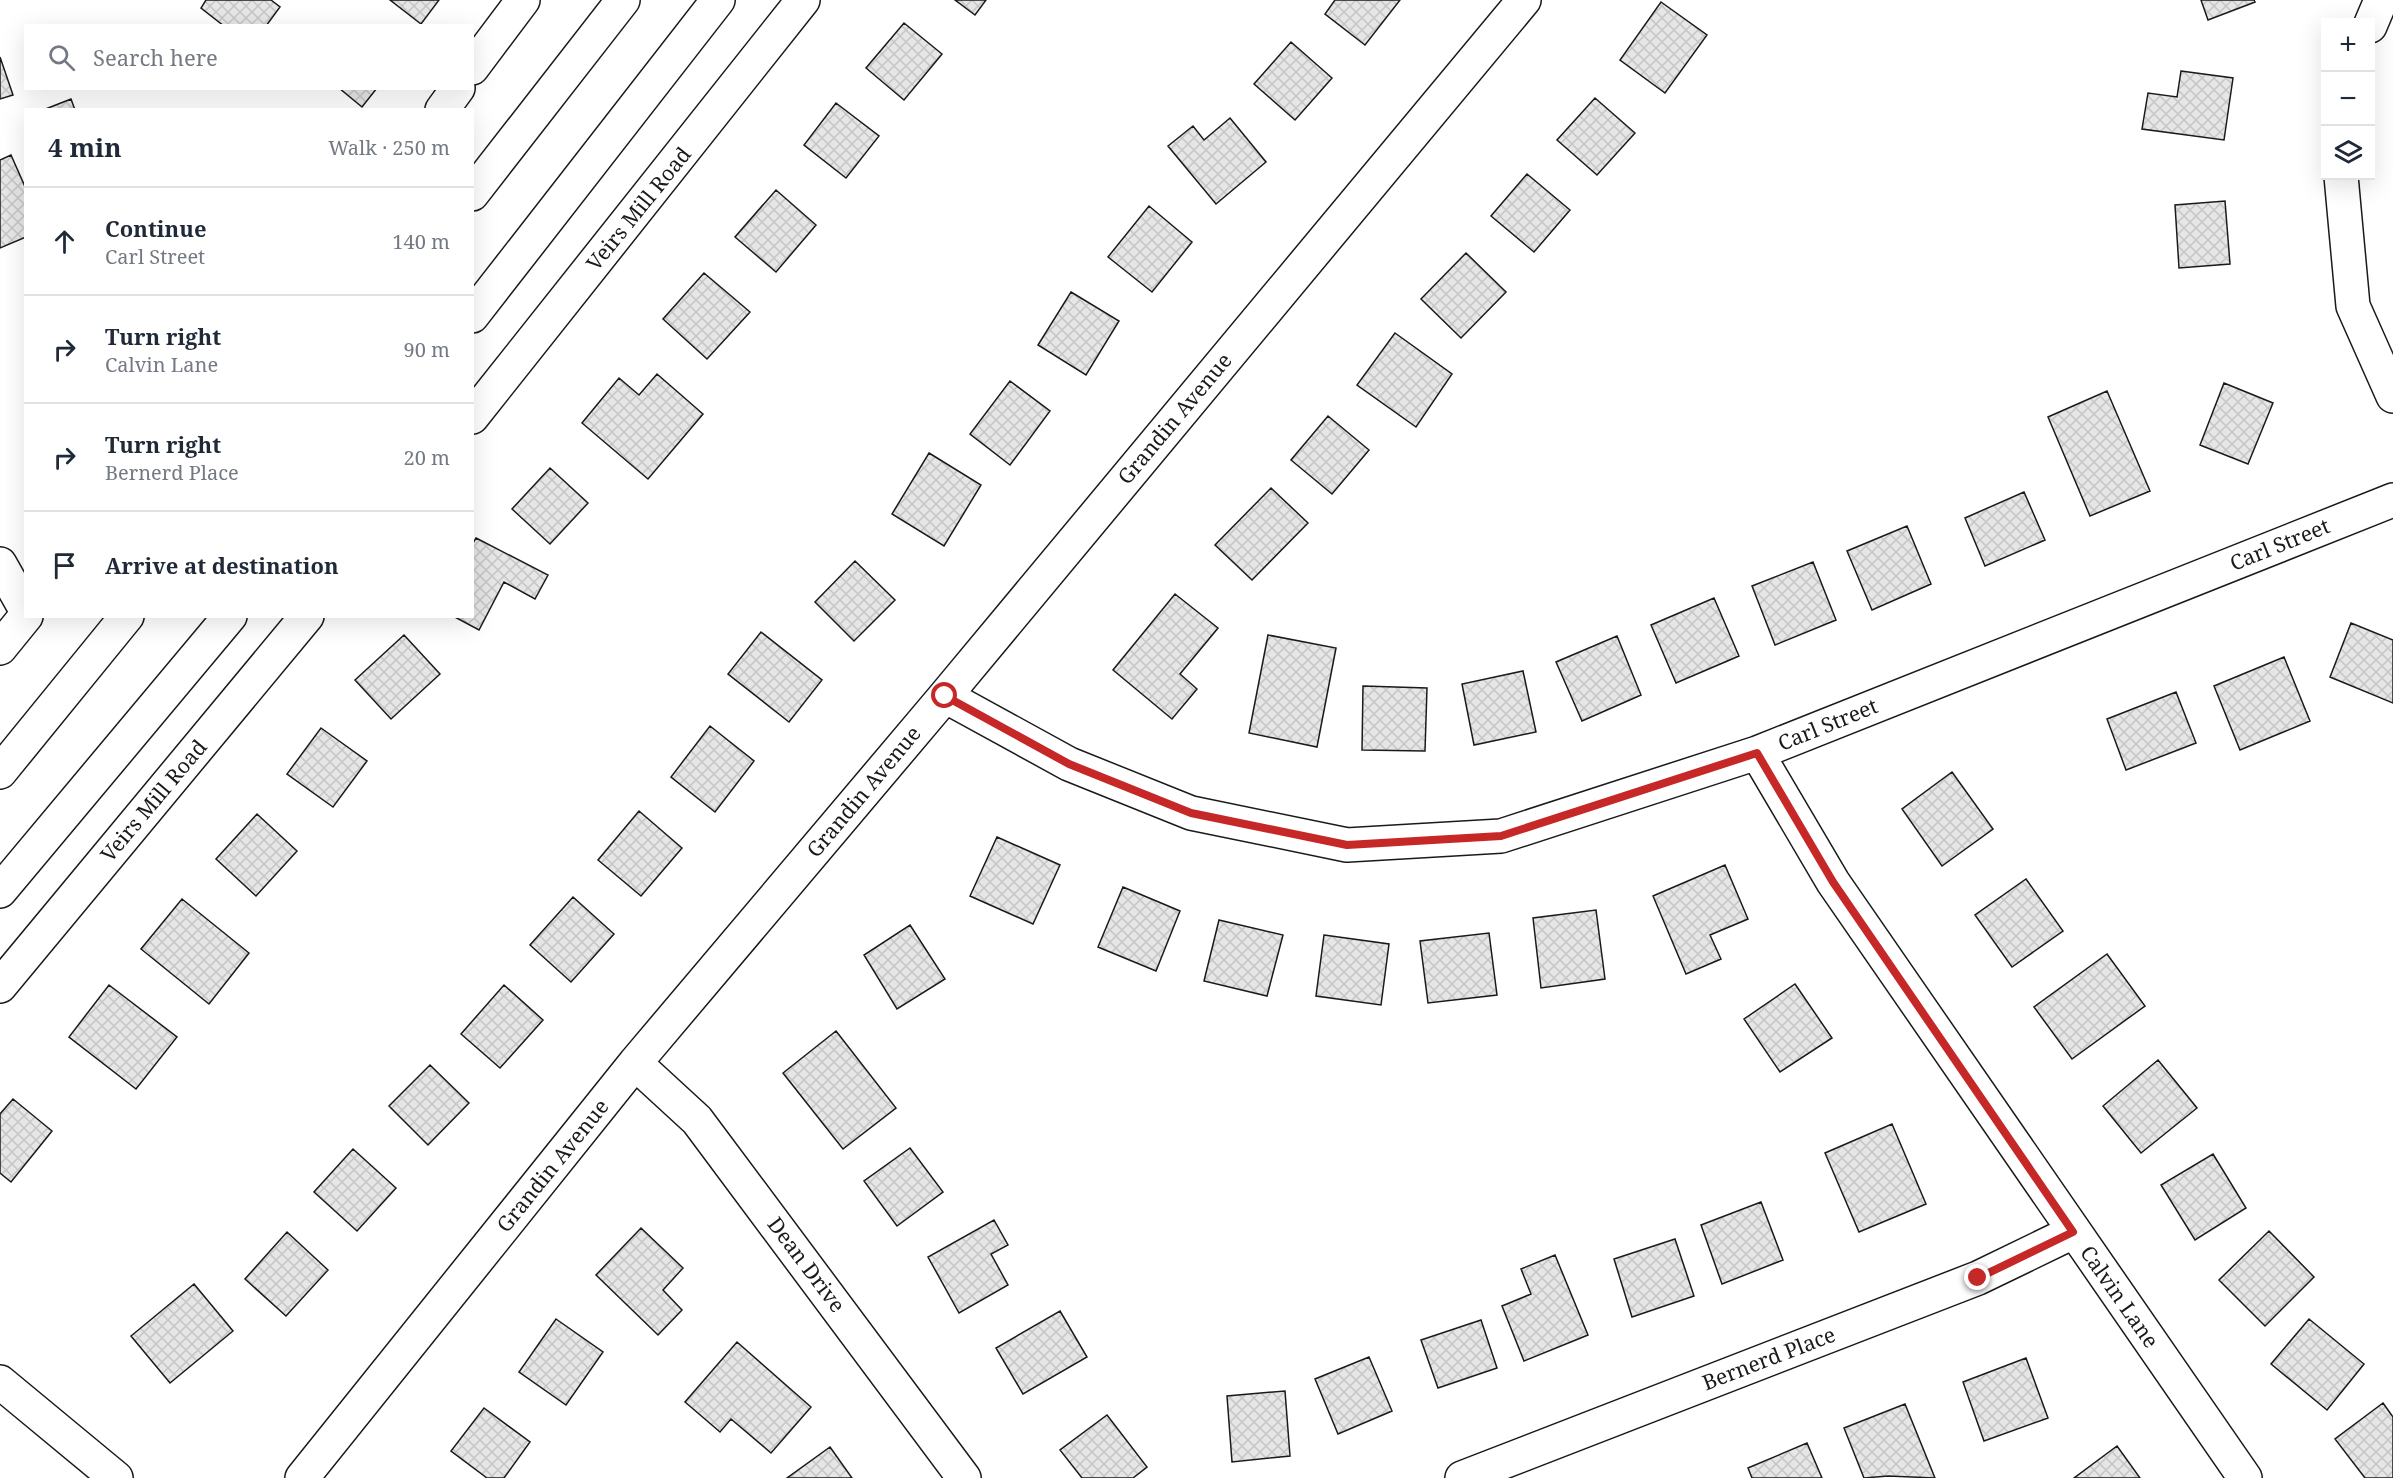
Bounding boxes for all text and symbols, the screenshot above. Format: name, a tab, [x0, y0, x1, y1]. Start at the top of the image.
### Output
map controls	[2321, 18, 2375, 180]
button: +	[2321, 18, 2375, 72]
search box	[24, 24, 474, 90]
icon: search	[45, 41, 78, 74]
text: Search here	[93, 42, 218, 72]
button: −	[2321, 72, 2375, 126]
button: layers	[2321, 126, 2375, 180]
text: 4 min	[48, 129, 122, 165]
text: Walk · 250 m	[328, 134, 450, 161]
street label: Veirs Mill Road	[580, 141, 697, 276]
text: Continue	[105, 213, 207, 243]
icon: ahead	[48, 225, 81, 258]
text: 140 m	[392, 228, 450, 255]
text: Carl Street	[105, 243, 205, 270]
text: Turn right	[105, 321, 221, 351]
icon: right	[48, 333, 81, 366]
text: 90 m	[404, 336, 450, 363]
street label: Grandin Avenue	[1111, 347, 1238, 490]
text: Calvin Lane	[105, 351, 218, 378]
text: Turn right	[105, 429, 221, 459]
icon: right	[48, 441, 81, 474]
text: 20 m	[404, 444, 450, 471]
text: Bernerd Place	[105, 459, 239, 486]
street label: Carl Street	[2226, 511, 2334, 577]
icon: arrive	[48, 549, 81, 582]
text: Arrive at destination	[105, 550, 339, 580]
route start	[931, 682, 957, 708]
street label: Carl Street	[1774, 691, 1882, 757]
street label: Grandin Avenue	[800, 720, 927, 863]
street label: Veirs Mill Road	[94, 733, 213, 867]
street label: Grandin Avenue	[490, 1093, 615, 1238]
street label: Dean Drive	[762, 1211, 852, 1318]
street label: Calvin Lane	[2074, 1240, 2165, 1353]
route end	[1964, 1264, 1990, 1290]
street label: Bernerd Place	[1698, 1320, 1839, 1396]

